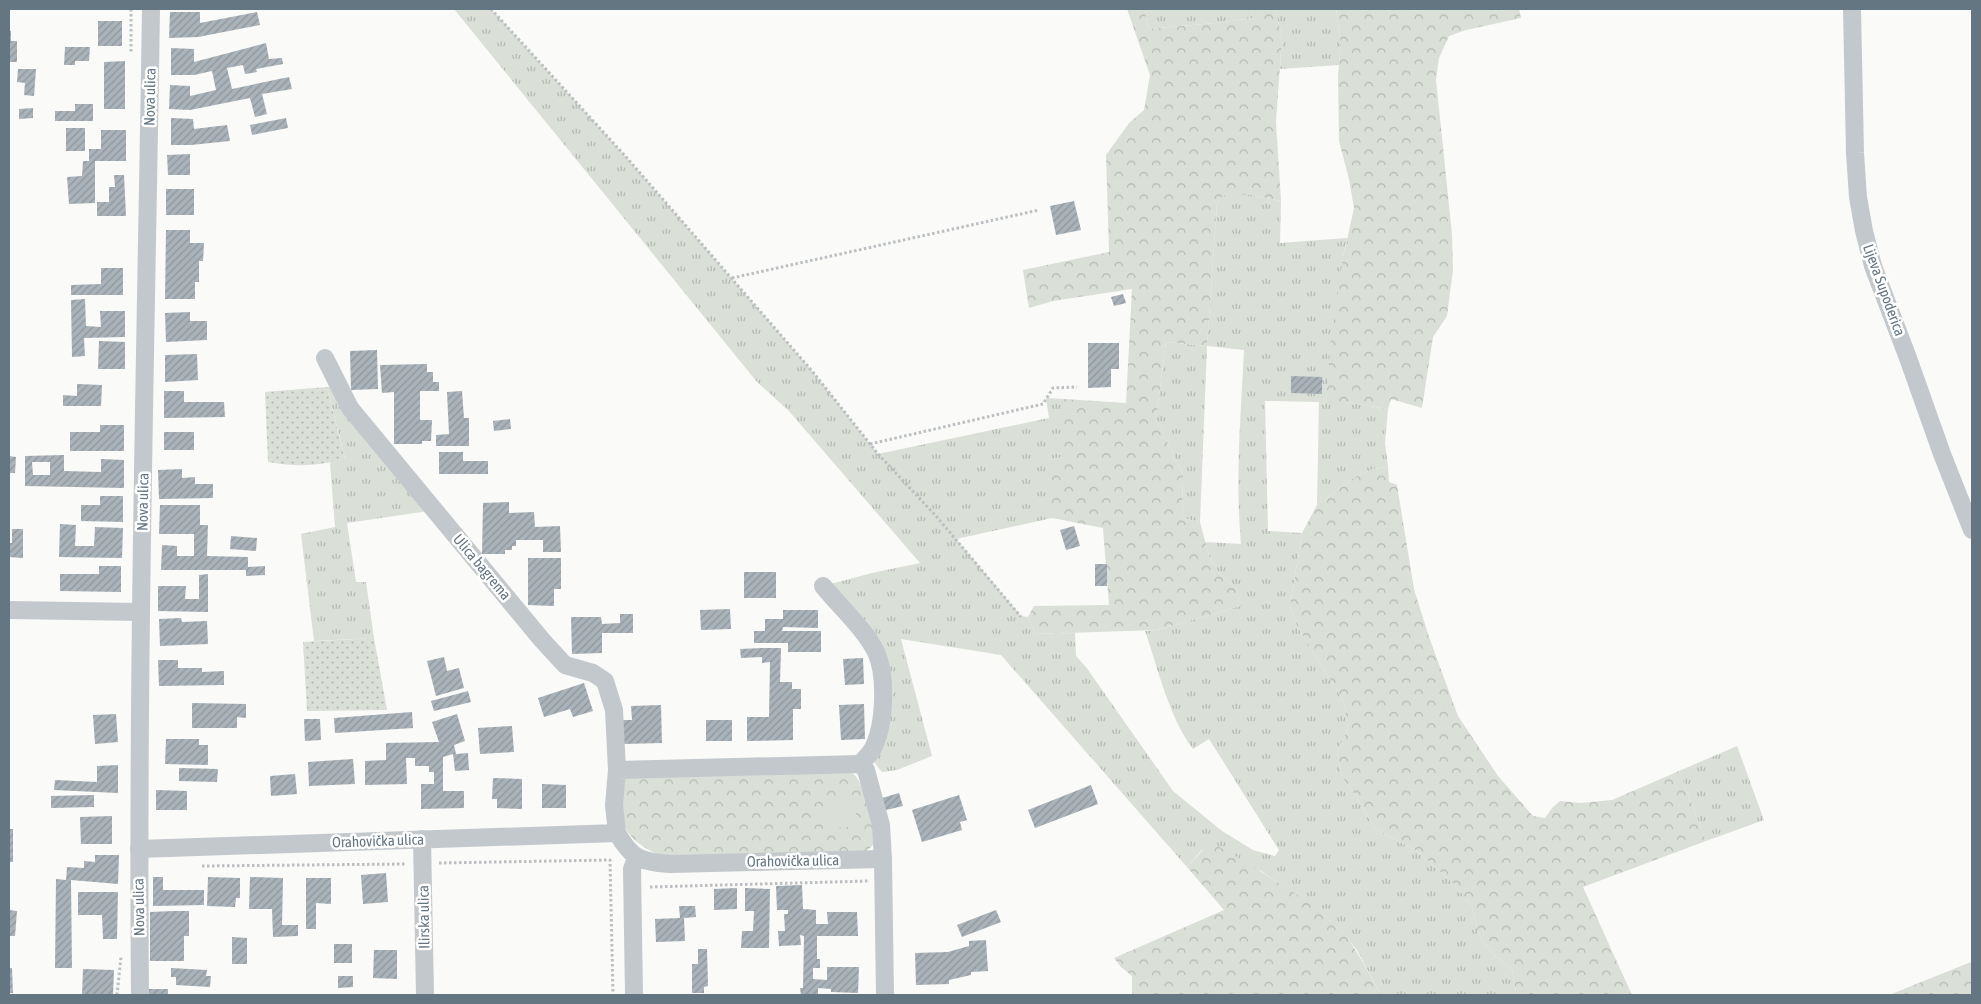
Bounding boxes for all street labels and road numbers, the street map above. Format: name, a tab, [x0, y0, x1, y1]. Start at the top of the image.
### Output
street label: Nova ulica	[140, 68, 159, 126]
street label: Lijeva Supoderica	[1860, 242, 1909, 338]
street label: Nova ulica	[133, 473, 152, 531]
street label: Ulica bagrema	[450, 530, 515, 603]
street label: Orahovička ulica	[332, 830, 424, 851]
street label: Orahovička ulica	[747, 851, 839, 870]
street label: Nova ulica	[129, 878, 148, 936]
street label: Ilirska ulica	[414, 885, 433, 949]

